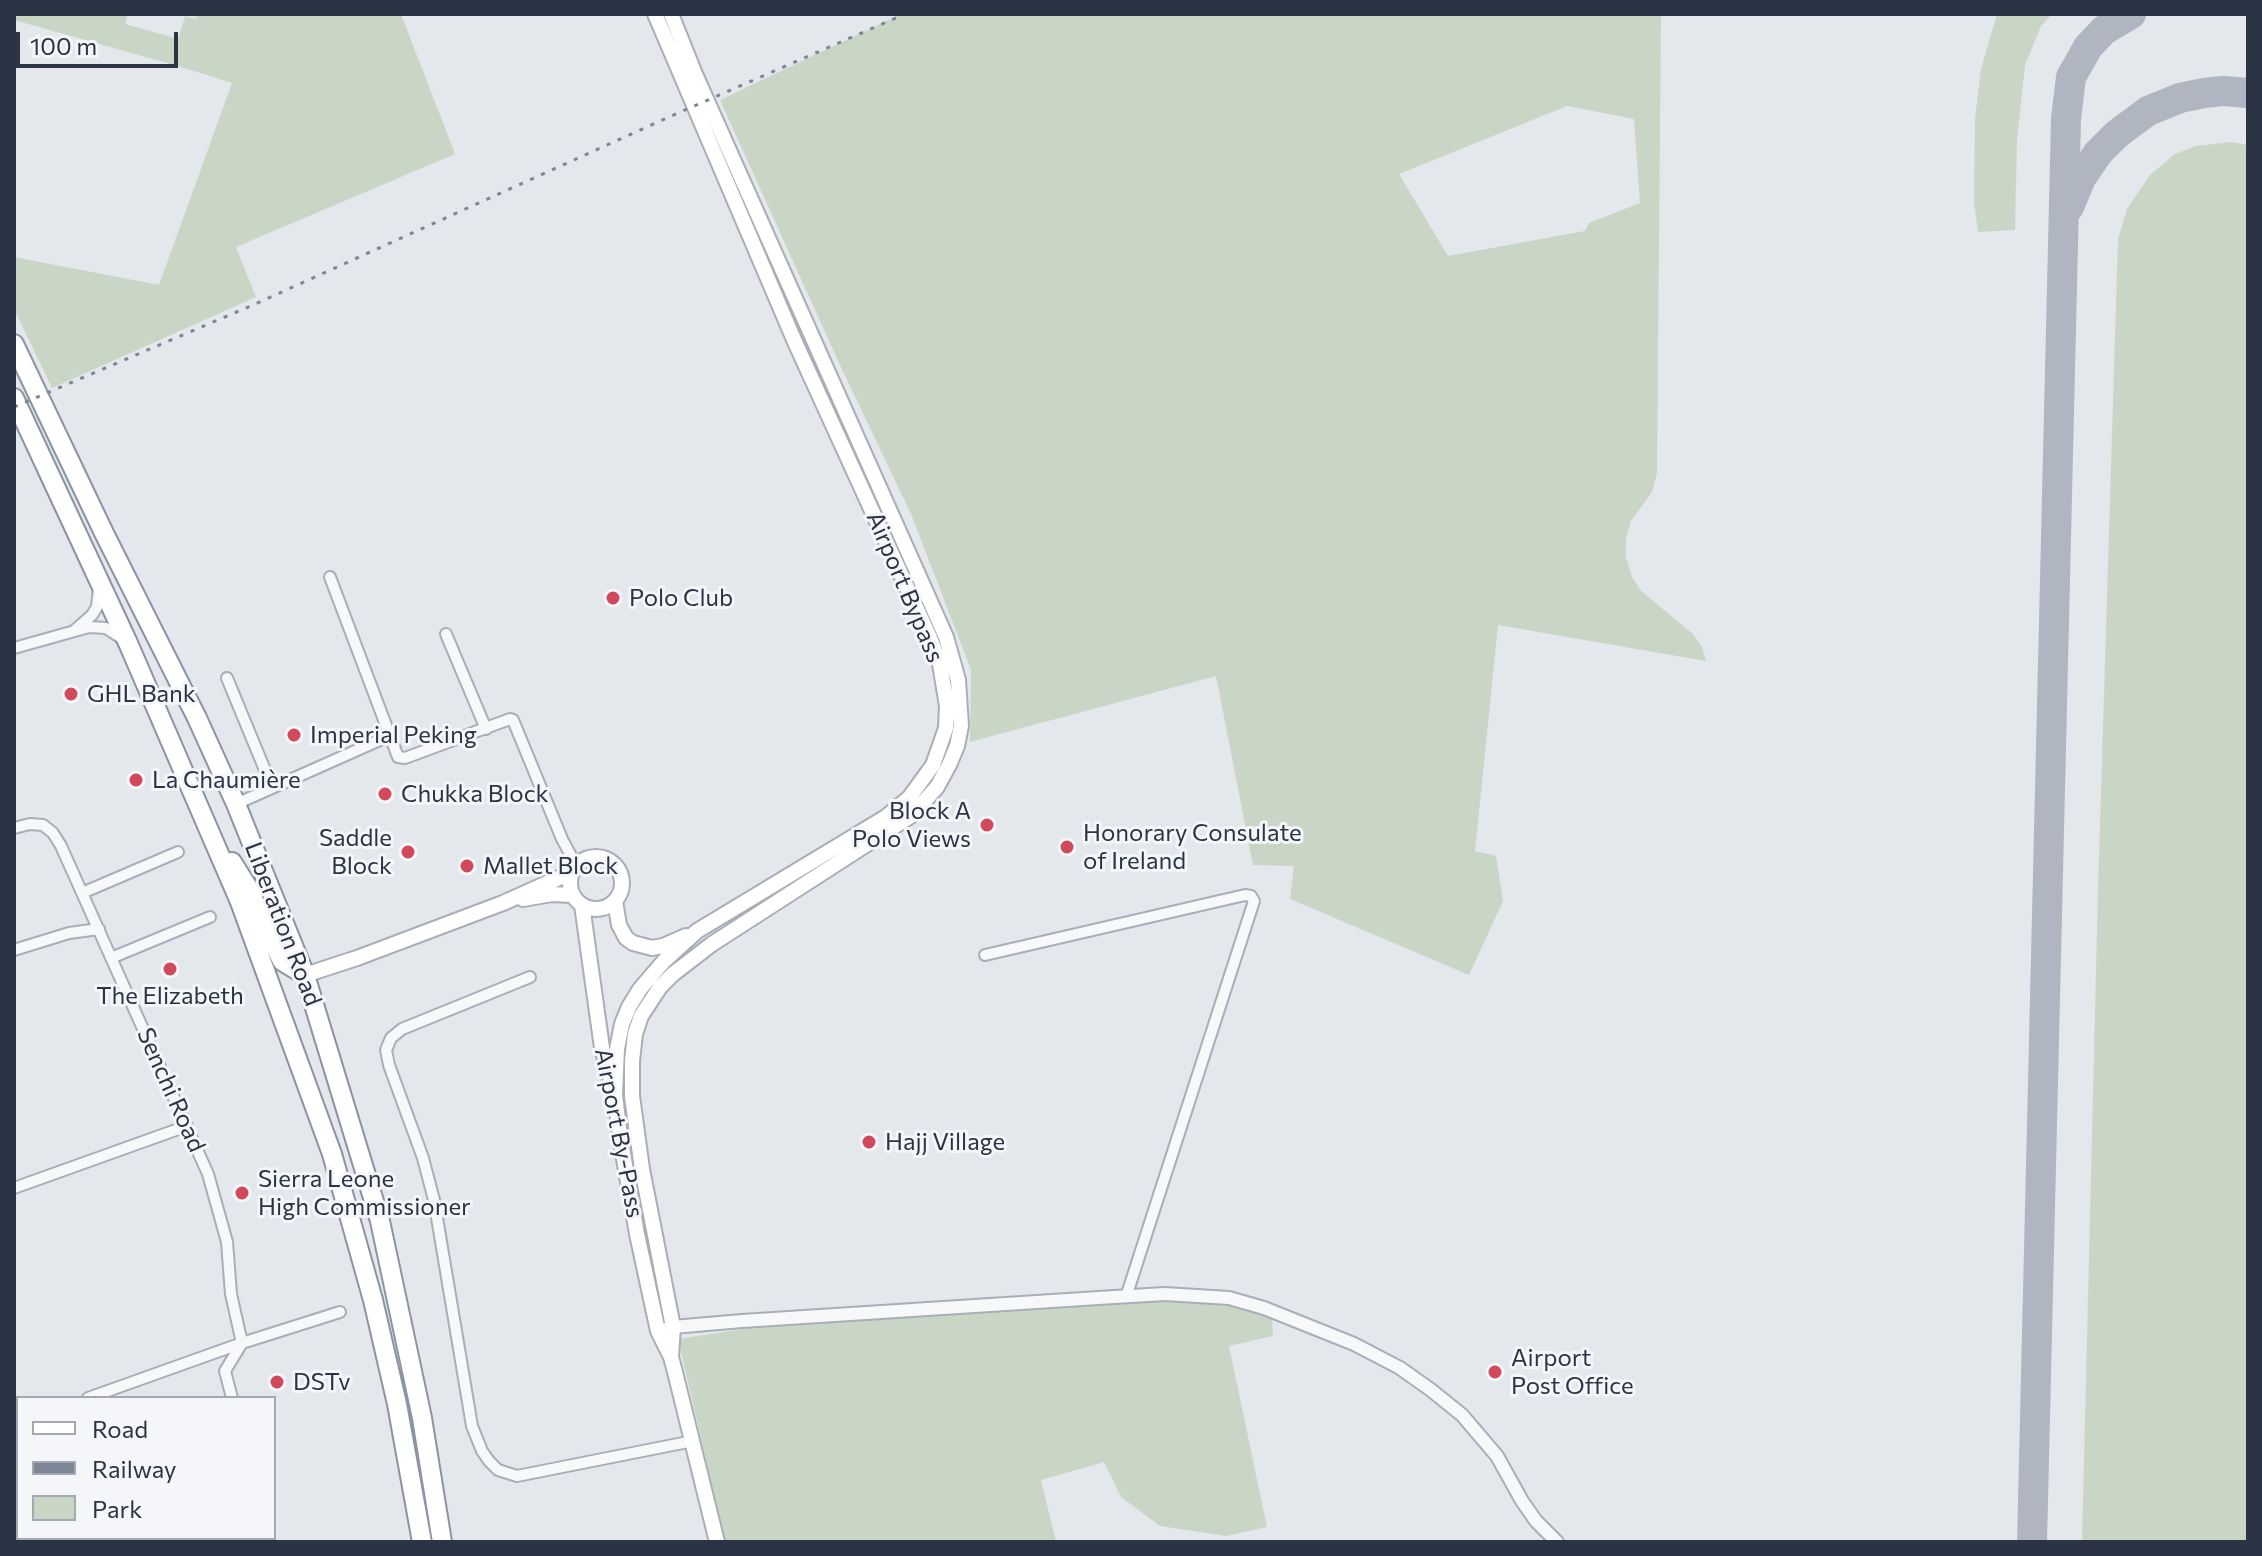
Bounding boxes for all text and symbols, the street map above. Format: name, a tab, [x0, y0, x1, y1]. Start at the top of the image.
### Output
scale bar	[20, 16, 182, 66]
text: 100 m	[30, 31, 97, 60]
street label: Airport Bypass	[860, 507, 950, 667]
place label: Polo Club	[629, 584, 733, 612]
marker: Polo Club	[604, 589, 622, 607]
place label: GHL Bank	[87, 680, 196, 708]
marker: GHL Bank	[62, 685, 80, 703]
place label: Imperial Peking	[310, 721, 477, 749]
marker: Imperial Peking	[285, 726, 303, 744]
place label: La Chaumière	[152, 766, 301, 794]
marker: La Chaumière	[127, 771, 145, 789]
place label: Chukka Block	[401, 780, 549, 808]
marker: Chukka Block	[376, 785, 394, 803]
place label: Block A Polo Views	[852, 797, 971, 853]
marker: Block A Polo Views	[978, 816, 996, 834]
place label: Honorary Consulate of Ireland	[1083, 819, 1302, 875]
place label: Saddle Block	[319, 824, 392, 880]
street label: Liberation Road	[238, 838, 328, 1010]
marker: Honorary Consulate of Ireland	[1058, 838, 1076, 856]
marker: Saddle Block	[399, 843, 417, 861]
place label: Mallet Block	[483, 852, 618, 880]
marker: Mallet Block	[458, 857, 476, 875]
marker: The Elizabeth	[161, 960, 179, 978]
place label: The Elizabeth	[96, 982, 244, 1010]
street label: Senchi Road	[131, 1023, 211, 1157]
street label: Airport By-Pass	[588, 1046, 650, 1220]
place label: Hajj Village	[885, 1128, 1005, 1156]
marker: Hajj Village	[860, 1133, 878, 1151]
place label: Sierra Leone High Commissioner	[258, 1165, 471, 1221]
marker: Sierra Leone High Commissioner	[233, 1184, 251, 1202]
place label: Airport Post Office	[1511, 1344, 1634, 1400]
marker: Airport Post Office	[1486, 1363, 1504, 1381]
place label: DSTv	[293, 1368, 351, 1396]
marker: DSTv	[268, 1373, 286, 1391]
legend	[16, 1396, 276, 1540]
text: Road	[92, 1414, 148, 1443]
text: Railway	[92, 1454, 177, 1483]
text: Park	[92, 1494, 142, 1523]

